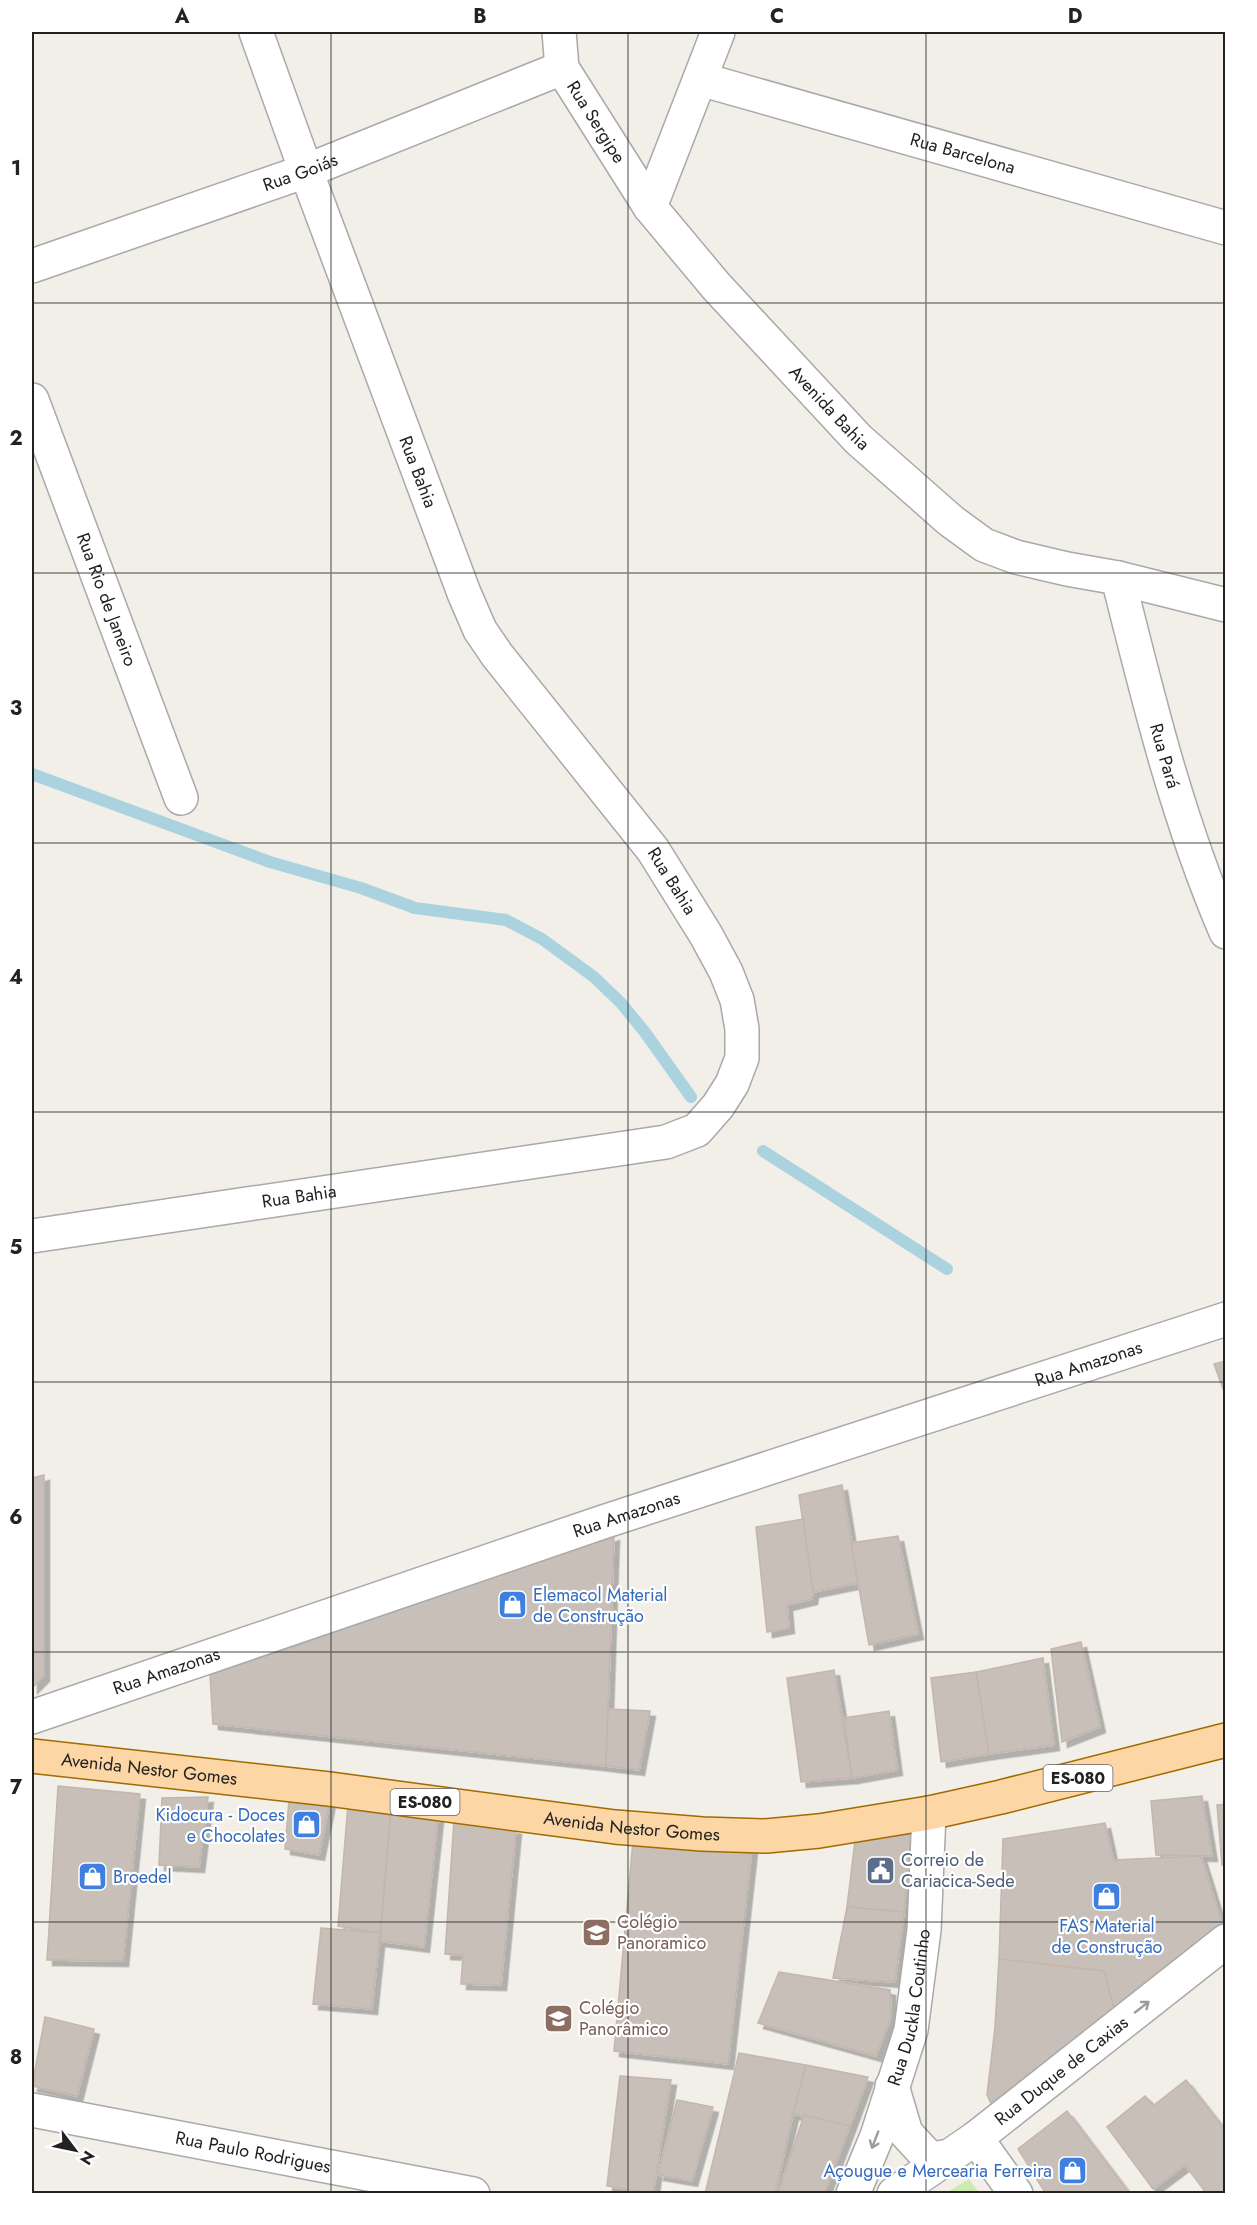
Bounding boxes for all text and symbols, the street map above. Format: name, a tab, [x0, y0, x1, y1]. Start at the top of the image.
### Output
text: A	[174, 2, 190, 31]
text: B	[473, 2, 487, 31]
text: C	[770, 2, 784, 31]
text: D	[1068, 2, 1082, 31]
street label: Rua Sergipe	[560, 76, 632, 168]
street label: Rua Barcelona	[907, 126, 1018, 181]
street label: Rua Goiás	[259, 147, 342, 198]
text: 1	[11, 154, 21, 183]
street label: Avenida Bahia	[783, 360, 875, 456]
text: 2	[9, 424, 23, 453]
street label: Rua Bahia	[392, 432, 444, 512]
street label: Rua Rio de Janeiro	[70, 529, 144, 670]
text: 3	[10, 694, 22, 723]
street label: Rua Pará	[1143, 721, 1186, 792]
street label: Rua Bahia	[641, 842, 703, 920]
text: 4	[9, 963, 23, 992]
street label: Rua Bahia	[260, 1178, 338, 1215]
text: 5	[10, 1233, 23, 1262]
street label: Rua Amazonas	[1031, 1334, 1146, 1393]
street label: Rua Amazonas	[569, 1485, 683, 1544]
text: 6	[9, 1503, 23, 1532]
place label: Elemacol Material de Construção	[533, 1582, 667, 1629]
shop icon: Elemacol Material de Construção	[496, 1589, 528, 1621]
street label: Rua Amazonas	[109, 1641, 223, 1701]
street label: Avenida Nestor Gomes	[60, 1746, 239, 1792]
road number: ES-080	[1044, 1765, 1112, 1791]
text: 7	[10, 1773, 23, 1802]
road number: ES-080	[390, 1789, 460, 1815]
place label: Kidocura - Doces e Chocolates	[155, 1802, 285, 1849]
street label: Avenida Nestor Gomes	[542, 1805, 720, 1848]
shop icon: Kidocura - Doces e Chocolates	[290, 1809, 322, 1841]
place label: Correio de Cariacica-Sede	[901, 1847, 1015, 1894]
public building icon: Correio de Cariacica-Sede	[864, 1854, 896, 1886]
shop icon: Broedel	[76, 1861, 108, 1893]
place label: Broedel	[113, 1864, 172, 1890]
shop icon: FAS Material de Construção	[1091, 1881, 1123, 1913]
place label: Colégio Panoramico	[617, 1909, 706, 1956]
place label: FAS Material de Construção	[1052, 1913, 1163, 1960]
school or university icon: Colégio Panoramico	[580, 1916, 612, 1948]
street label: Rua Duckla Coutinho	[881, 1927, 937, 2089]
place label: Colégio Panorâmico	[579, 1995, 668, 2042]
one-way arrow	[1134, 2001, 1150, 2014]
school or university icon: Colégio Panorâmico	[542, 2002, 574, 2034]
street label: Rua Duque de Caxias	[989, 2010, 1134, 2132]
text: 8	[10, 2043, 22, 2072]
north arrow	[45, 2120, 105, 2180]
street label: Rua Paulo Rodrigues	[173, 2125, 333, 2180]
one-way arrow	[868, 2131, 879, 2149]
text: N	[74, 2146, 100, 2169]
shop icon: Açougue e Mercearia Ferreira	[1057, 2155, 1089, 2187]
place label: Açougue e Mercearia Ferreira	[823, 2158, 1052, 2184]

